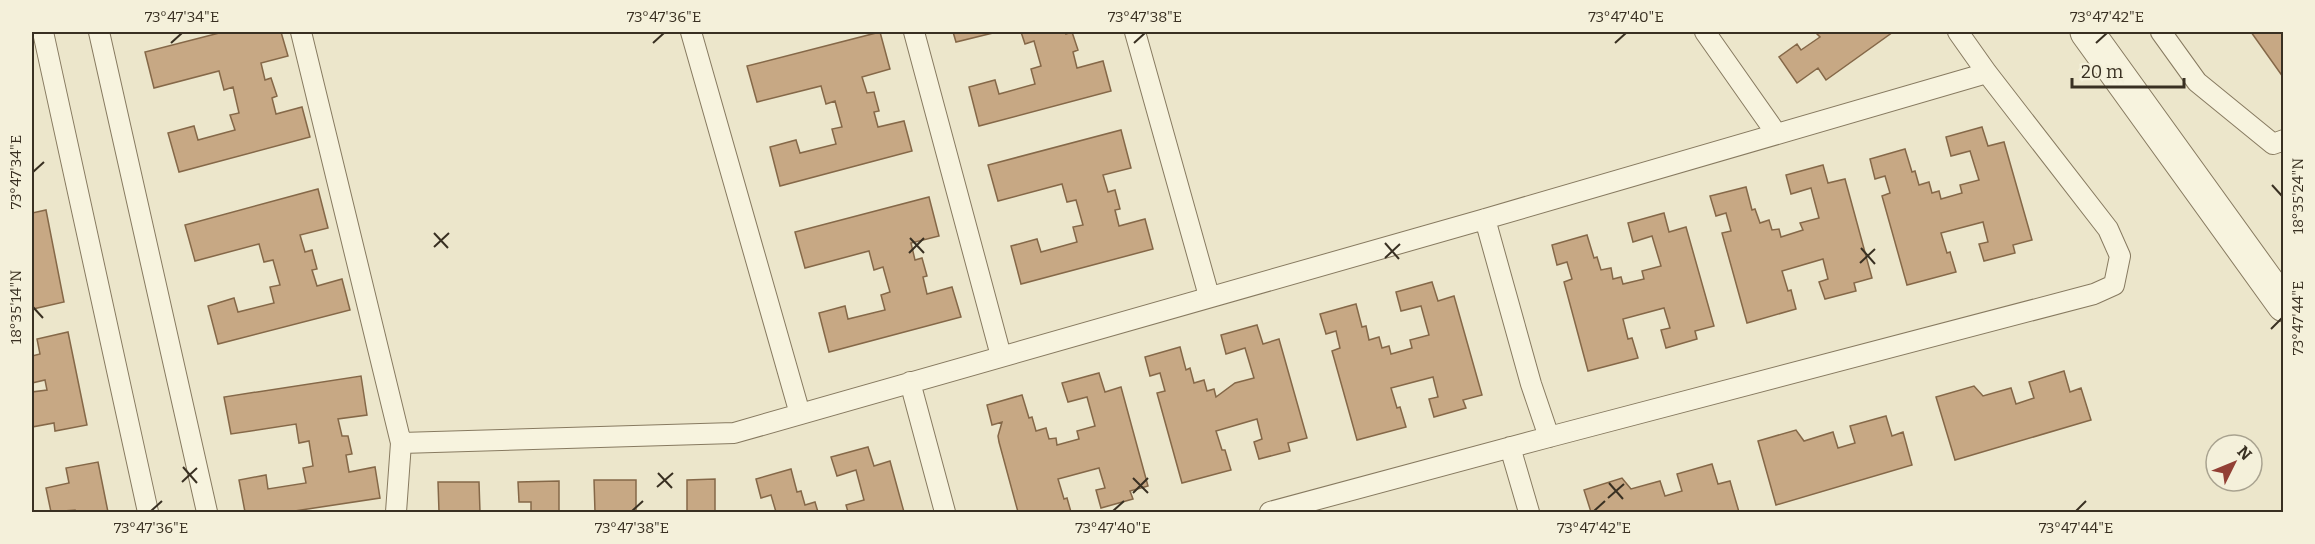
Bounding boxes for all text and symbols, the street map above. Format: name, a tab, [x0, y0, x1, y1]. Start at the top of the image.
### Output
text: 73°47'34"E	[145, 8, 219, 26]
text: 73°47'36"E	[627, 8, 701, 26]
text: 73°47'38"E	[1108, 8, 1182, 26]
text: 73°47'40"E	[1588, 8, 1664, 26]
text: 73°47'42"E	[2070, 8, 2144, 26]
scale bar	[2072, 51, 2184, 89]
text: 20 m	[2081, 61, 2123, 83]
text: 73°47'34"E	[7, 135, 25, 209]
text: 18°35'24"N	[2289, 158, 2307, 234]
text: 18°35'14"N	[7, 270, 25, 344]
text: 73°47'44"E	[2289, 281, 2307, 355]
north arrow	[2204, 433, 2264, 493]
text: N	[2233, 442, 2256, 464]
text: 73°47'36"E	[114, 519, 188, 537]
text: 73°47'38"E	[595, 519, 669, 537]
text: 73°47'40"E	[1075, 519, 1151, 537]
text: 73°47'42"E	[1557, 519, 1631, 537]
text: 73°47'44"E	[2039, 519, 2113, 537]

